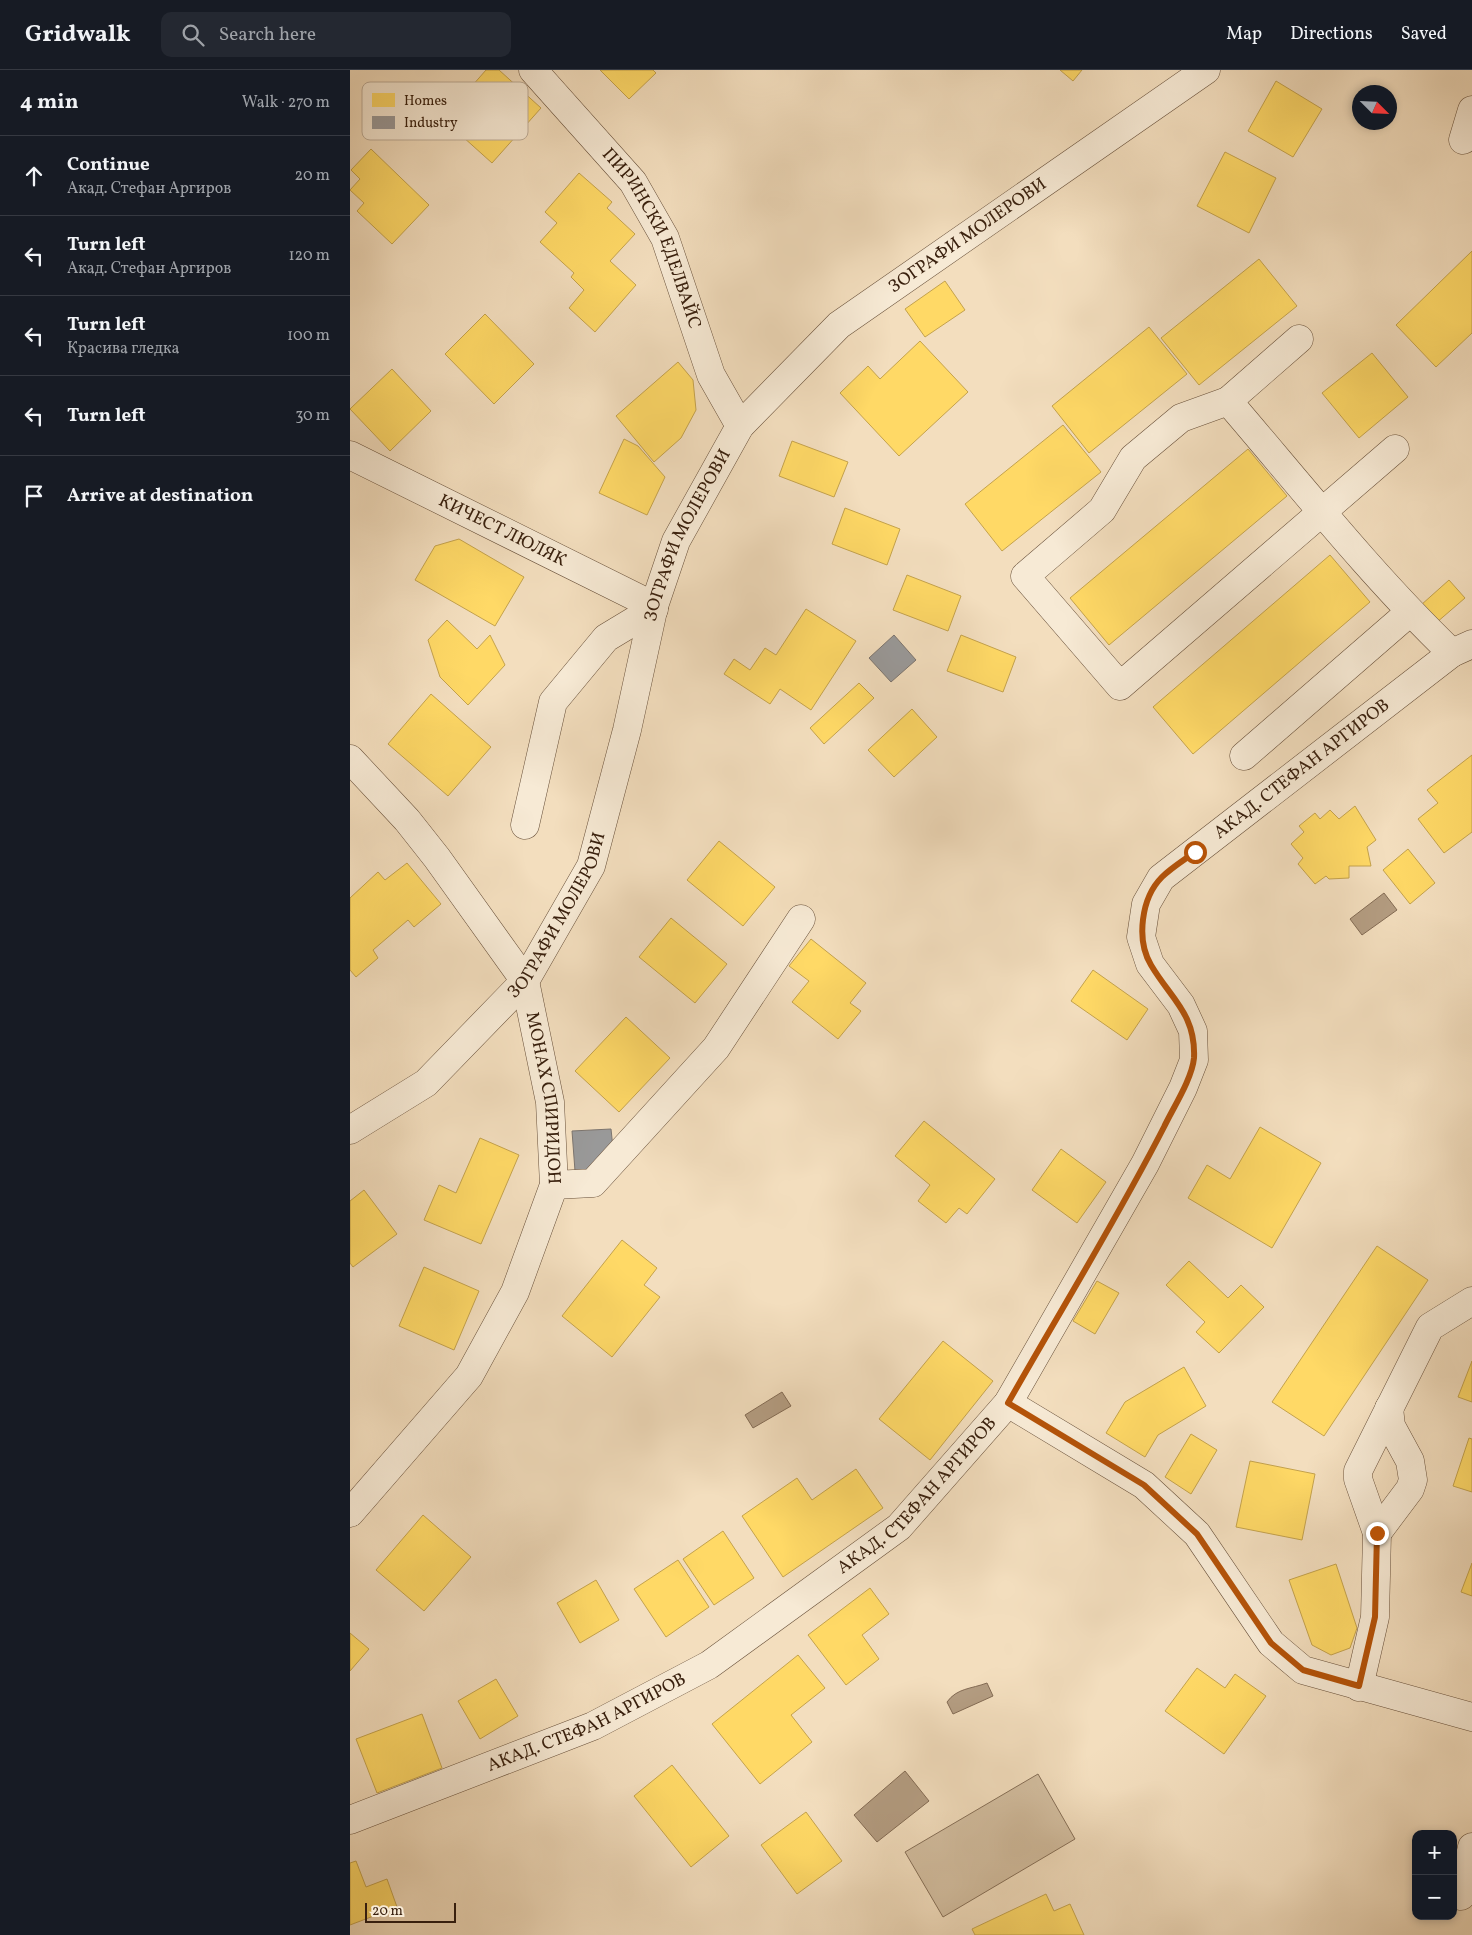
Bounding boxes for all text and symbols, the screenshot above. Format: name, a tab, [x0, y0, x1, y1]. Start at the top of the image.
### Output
search box	[161, 12, 511, 57]
text: Gridwalk	[25, 18, 131, 52]
icon: search	[179, 21, 207, 49]
text: Search here	[219, 22, 316, 48]
text: Map	[1226, 22, 1262, 47]
text: Directions	[1290, 22, 1373, 47]
text: Saved	[1401, 22, 1447, 47]
legend	[362, 82, 528, 140]
north arrow	[1352, 85, 1397, 130]
text: 4 min	[20, 88, 79, 117]
text: Walk · 270 m	[242, 92, 330, 114]
text: Homes	[404, 92, 447, 111]
text: Industry	[404, 114, 458, 133]
street label: ПИРИНСКИ ЕДЕЛВАЙС	[596, 143, 707, 332]
text: Continue	[67, 152, 150, 178]
icon: ahead	[20, 162, 48, 190]
text: 20 m	[295, 165, 330, 187]
street label: ЗОГРАФИ МОЛЕРОВИ	[884, 172, 1052, 299]
text: Акад. Стефан Аргиров	[67, 178, 231, 200]
text: Turn left	[67, 232, 146, 258]
icon: left	[20, 242, 48, 270]
text: 120 m	[288, 245, 330, 267]
text: Акад. Стефан Аргиров	[67, 258, 231, 280]
text: Turn left	[67, 312, 146, 338]
icon: left	[20, 322, 48, 350]
text: 100 m	[287, 325, 330, 347]
text: Красива гледка	[67, 338, 180, 360]
icon: left	[20, 402, 48, 430]
text: Turn left	[67, 403, 146, 429]
text: 30 m	[295, 405, 330, 427]
street label: ЗОГРАФИ МОЛЕРОВИ	[639, 445, 737, 624]
icon: arrive	[20, 482, 48, 510]
text: Arrive at destination	[67, 483, 253, 509]
street label: КИЧЕСТ ЛЮЛЯК	[434, 488, 570, 573]
street label: АКАД. СТЕФАН АРГИРОВ	[1209, 693, 1395, 845]
street label: ЗОГРАФИ МОЛЕРОВИ	[502, 829, 612, 1004]
route start	[1184, 841, 1207, 864]
street label: МОНАХ СПИРИДОН	[519, 1010, 566, 1185]
street label: АКАД. СТЕФАН АРГИРОВ	[832, 1412, 1003, 1580]
route end	[1366, 1522, 1389, 1545]
street label: АКАД. СТЕФАН АРГИРОВ	[483, 1667, 691, 1778]
map controls	[1412, 1830, 1457, 1920]
button: +	[1412, 1830, 1457, 1875]
button: −	[1412, 1875, 1457, 1920]
scale bar	[365, 1900, 456, 1923]
text: 20 m	[372, 1902, 403, 1921]

